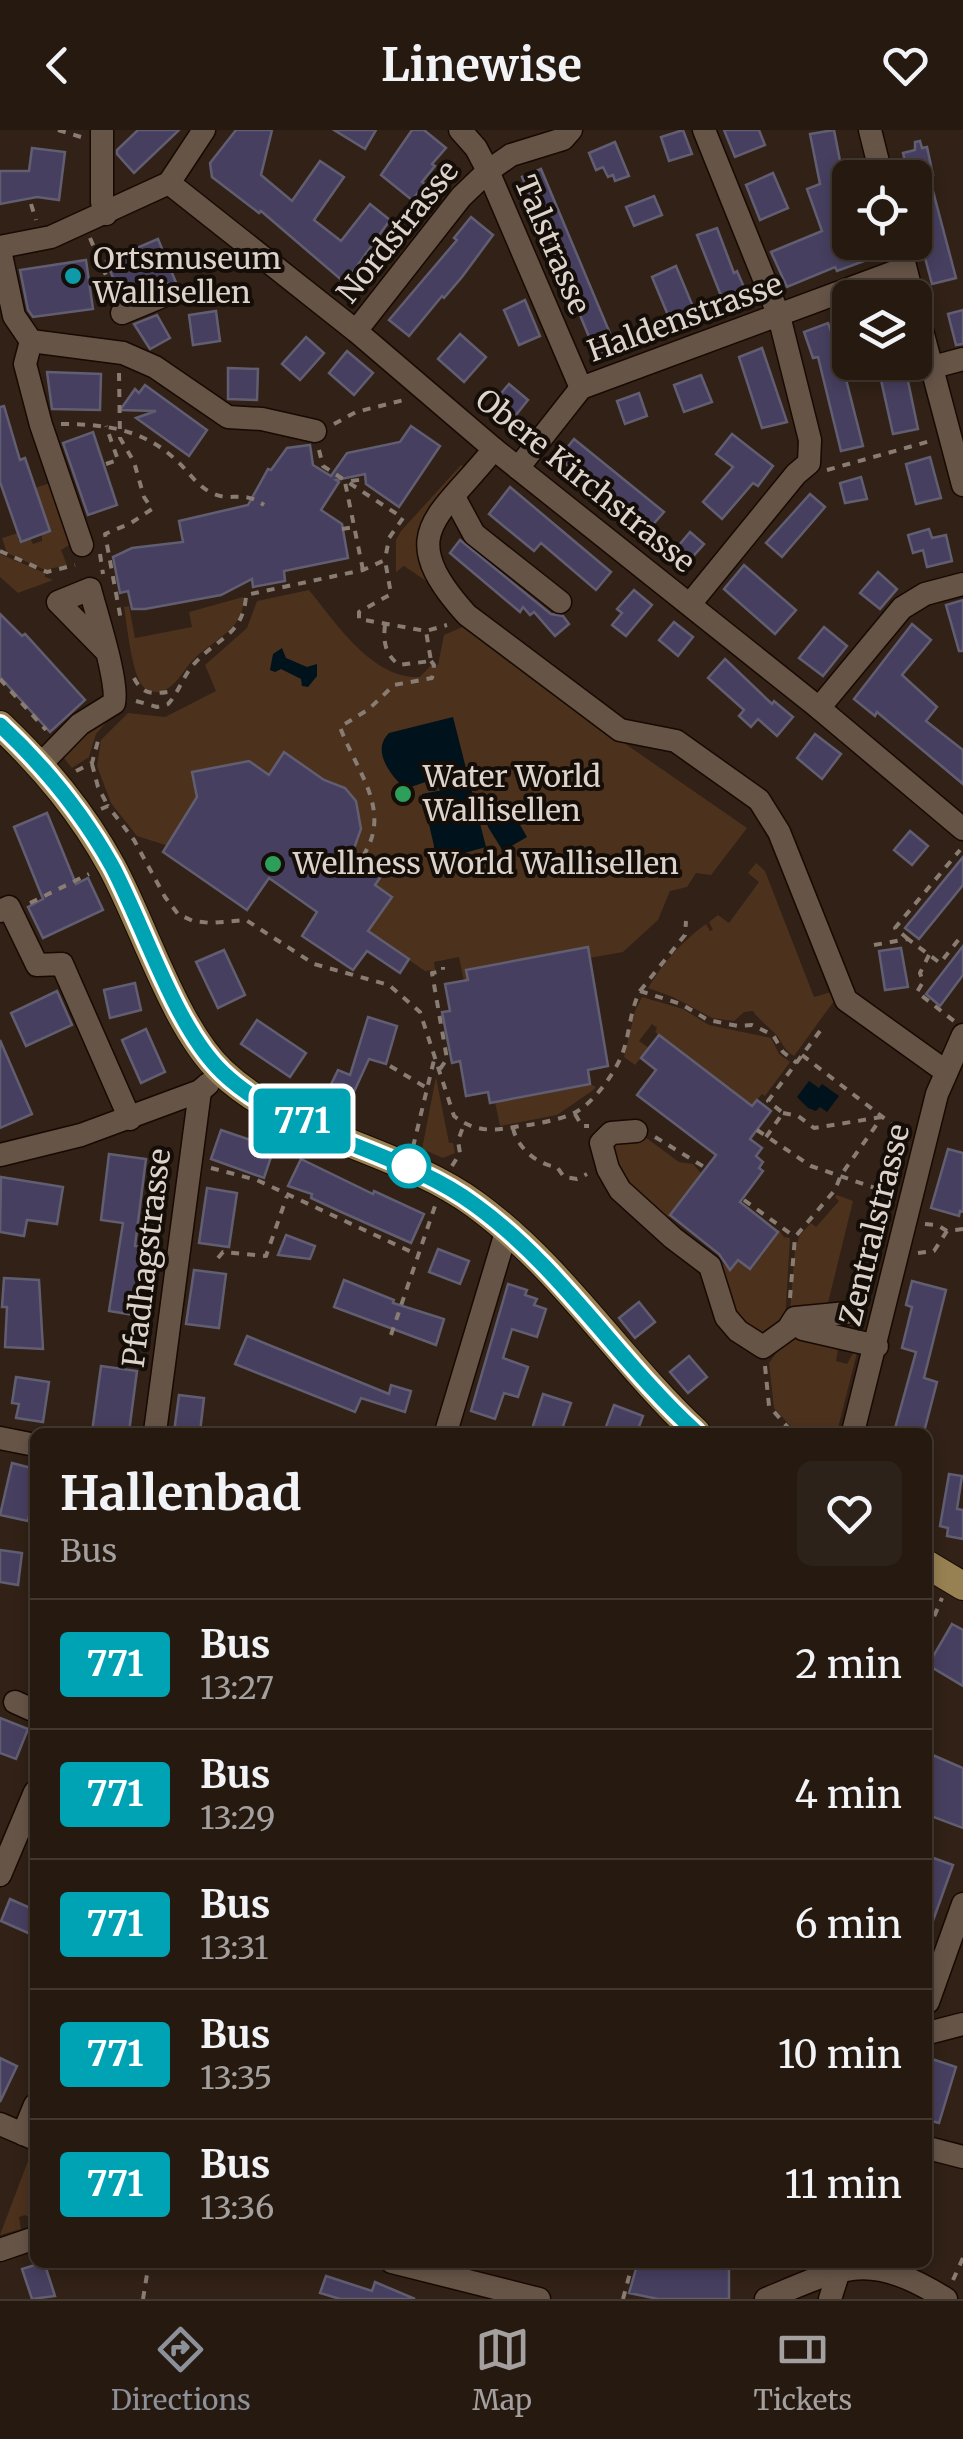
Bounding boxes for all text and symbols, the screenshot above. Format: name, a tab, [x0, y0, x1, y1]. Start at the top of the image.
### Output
text: Linewise	[381, 37, 582, 93]
icon: back	[30, 38, 85, 93]
icon: heart	[878, 38, 933, 93]
street label: Nordstrasse	[328, 152, 466, 310]
map controls	[832, 160, 932, 380]
button: locate	[832, 160, 932, 260]
street label: Talstrasse	[507, 170, 599, 320]
place label: Ortsmuseum Wallisellen	[92, 239, 282, 311]
street label: Haldenstrasse	[582, 264, 787, 370]
marker: Ortsmuseum Wallisellen	[62, 265, 84, 287]
button: layers	[832, 280, 932, 380]
street label: Obere Kirchstrasse	[468, 380, 703, 580]
place label: Water World Wallisellen	[422, 757, 601, 829]
marker: Water World Wallisellen	[392, 783, 414, 805]
place label: Wellness World Wallisellen	[292, 844, 679, 882]
marker: Wellness World Wallisellen	[262, 853, 284, 875]
line badge: 771	[244, 1088, 360, 1154]
text: 771	[274, 1099, 331, 1143]
street label: Zentralstrasse	[831, 1120, 917, 1329]
unlabelled marker	[388, 1145, 430, 1187]
street label: Pfadhagstrasse	[114, 1146, 178, 1369]
button: heart	[797, 1461, 902, 1566]
text: Hallenbad	[60, 1463, 302, 1523]
text: Bus	[60, 1531, 117, 1571]
text: Bus	[200, 1621, 270, 1668]
text: 2 min	[795, 1641, 902, 1688]
text: 771	[87, 1642, 144, 1686]
text: 13:27	[200, 1668, 274, 1708]
text: Bus	[200, 1751, 270, 1798]
text: 4 min	[794, 1771, 902, 1818]
text: 771	[87, 1772, 144, 1816]
text: 13:29	[200, 1798, 275, 1838]
text: Bus	[200, 1881, 270, 1928]
text: 6 min	[795, 1901, 902, 1948]
text: 771	[87, 1902, 144, 1946]
text: 13:31	[200, 1928, 269, 1968]
text: Bus	[200, 2011, 270, 2058]
text: 10 min	[778, 2031, 902, 2078]
text: 771	[87, 2032, 144, 2076]
text: 13:35	[200, 2058, 272, 2098]
text: Bus	[200, 2141, 270, 2188]
text: 11 min	[785, 2161, 902, 2208]
text: 771	[87, 2162, 144, 2206]
text: 13:36	[200, 2188, 274, 2228]
tab: Directions	[111, 2322, 251, 2418]
tab: Map	[472, 2322, 532, 2418]
tab: Tickets	[753, 2322, 852, 2418]

